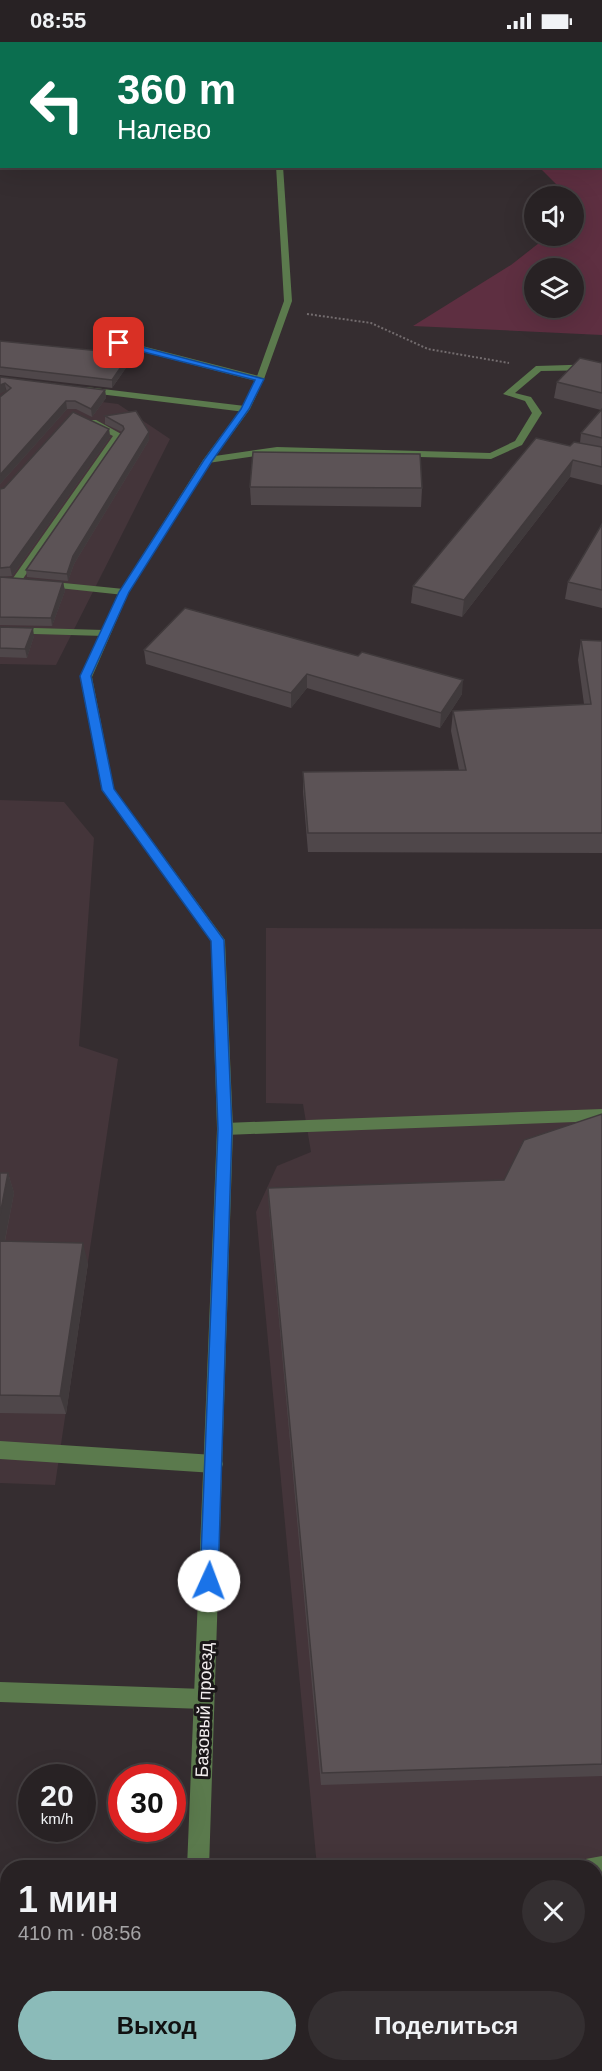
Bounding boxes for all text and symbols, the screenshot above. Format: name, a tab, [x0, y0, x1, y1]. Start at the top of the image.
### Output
text: 08:55	[30, 8, 86, 33]
icon: left	[18, 66, 96, 144]
text: 360 m	[117, 66, 236, 113]
text: Налево	[117, 115, 211, 145]
map controls	[524, 186, 584, 318]
button: sound	[524, 186, 584, 246]
button: layers	[524, 258, 584, 318]
pin	[93, 317, 144, 368]
icon: arrive	[102, 326, 135, 359]
position arrow	[177, 1549, 241, 1613]
street label: Базовый проезд	[192, 1642, 216, 1778]
speed limit sign: 30	[108, 1764, 186, 1842]
text: 20	[40, 1779, 74, 1812]
text: km/h	[41, 1810, 73, 1827]
text: 1 мин	[18, 1879, 119, 1920]
button: close	[522, 1880, 585, 1943]
text: 410 m · 08:56	[18, 1922, 141, 1944]
button: Выход	[18, 1991, 296, 2060]
button: Поделиться	[308, 1991, 585, 2060]

